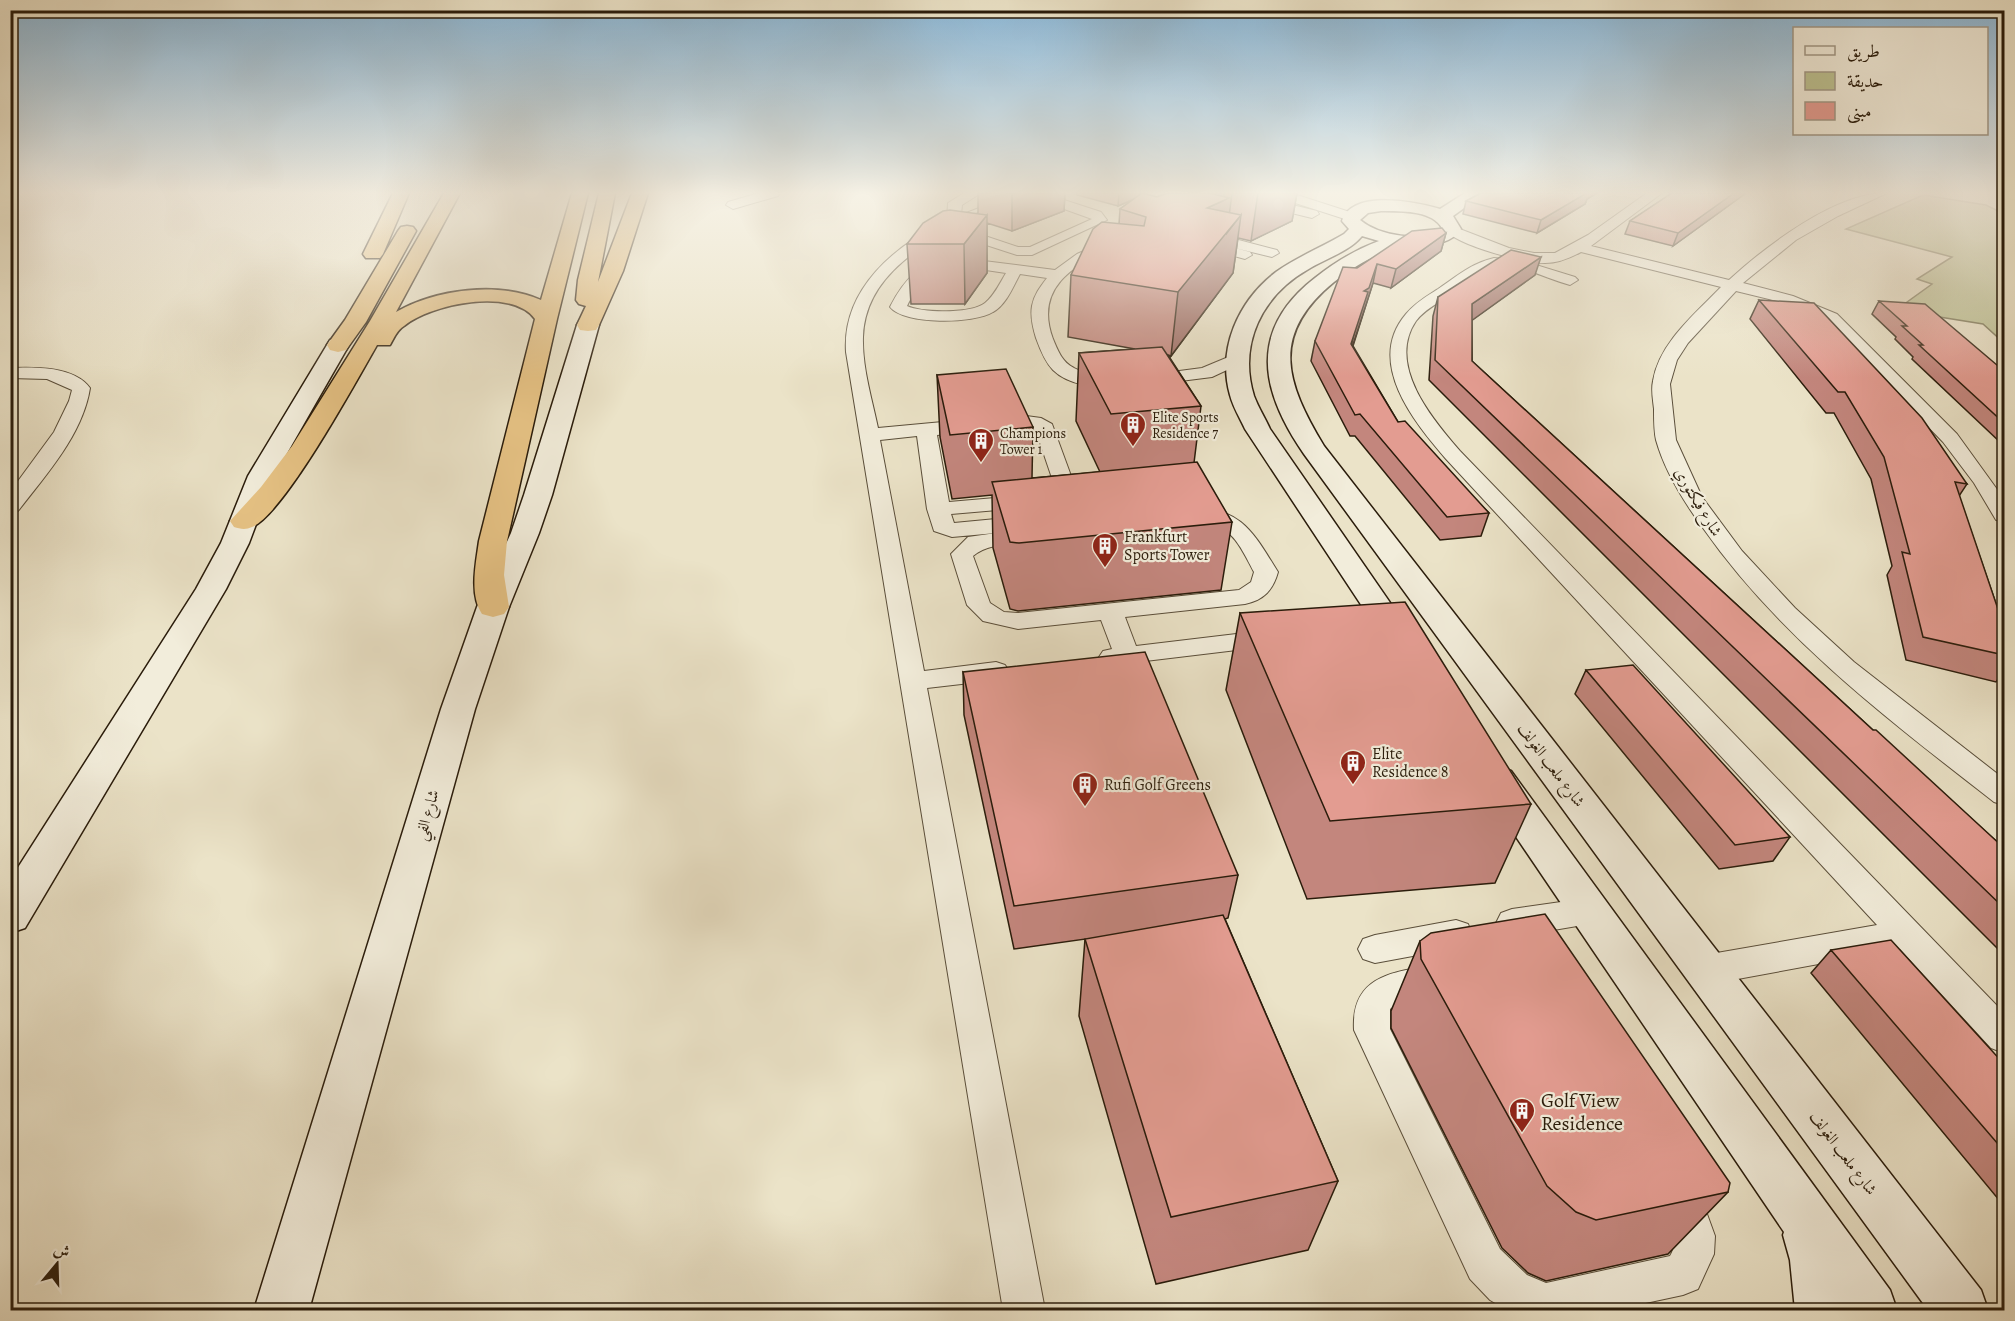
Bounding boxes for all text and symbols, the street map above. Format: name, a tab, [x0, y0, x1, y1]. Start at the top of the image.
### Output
legend	[1793, 27, 1988, 135]
text: طريق	[1847, 39, 1880, 63]
text: حديقة	[1847, 69, 1883, 93]
text: مبنى	[1847, 99, 1872, 124]
place label: Elite Sports Residence 7	[1152, 408, 1219, 443]
building icon: Elite Sports Residence 7	[1118, 410, 1148, 448]
place label: Champions Tower 1	[1000, 424, 1066, 459]
building icon: Champions Tower 1	[966, 426, 996, 464]
street label: شارع فيكتوري	[1667, 463, 1727, 542]
place label: Frankfurt Sports Tower	[1124, 526, 1210, 566]
building icon: Frankfurt Sports Tower	[1090, 531, 1120, 569]
street label: شارع ملعب الغولف	[1511, 718, 1590, 813]
place label: Elite Residence 8	[1372, 743, 1449, 783]
building icon: Elite Residence 8	[1338, 748, 1368, 786]
building icon: Rufi Golf Greens	[1070, 770, 1100, 808]
place label: Rufi Golf Greens	[1104, 774, 1211, 796]
street label: شارع الفي	[409, 787, 449, 844]
place label: Golf View Residence	[1541, 1087, 1623, 1137]
building icon: Golf View Residence	[1507, 1096, 1537, 1134]
street label: شارع ملعب الغولف	[1803, 1106, 1882, 1201]
north arrow	[27, 1234, 87, 1294]
text: ش	[50, 1238, 73, 1264]

